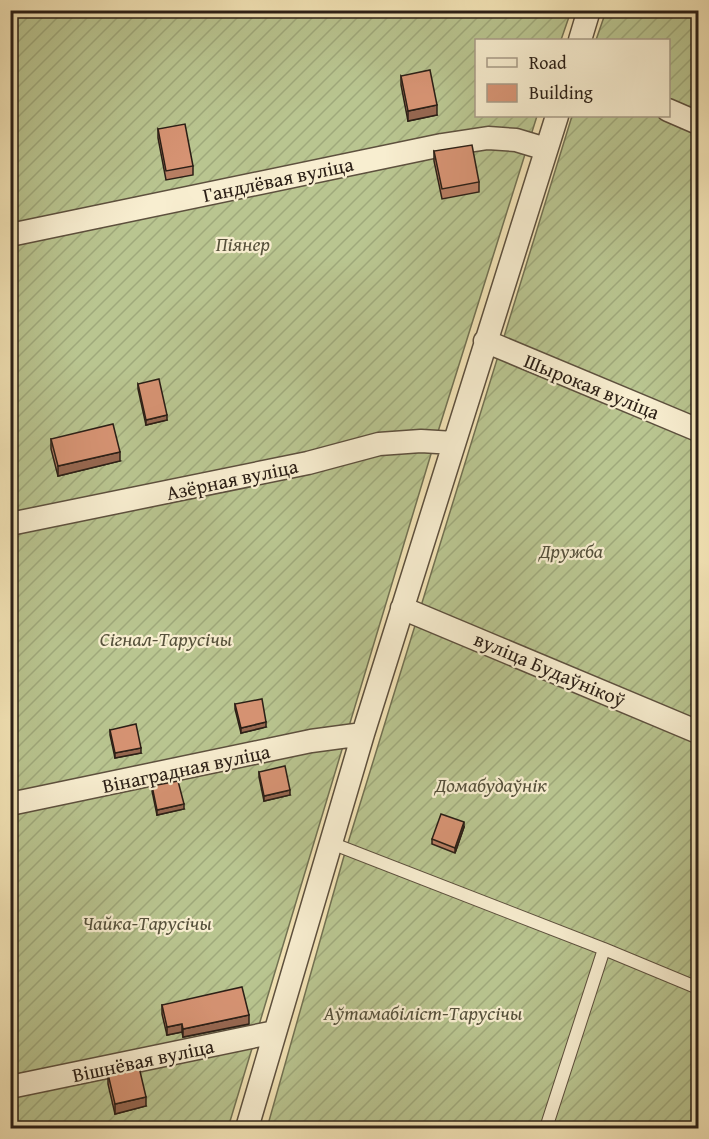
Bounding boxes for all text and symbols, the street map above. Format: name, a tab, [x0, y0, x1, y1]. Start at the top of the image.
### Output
legend	[475, 39, 670, 117]
text: Road	[529, 49, 567, 76]
text: Building	[529, 79, 593, 106]
street label: Гандлёвая вуліца	[200, 149, 356, 209]
park label: Піянер	[216, 229, 270, 258]
street label: Шырокая вуліца	[520, 346, 664, 427]
street label: Азёрная вуліца	[163, 451, 301, 507]
park label: Дружба	[538, 536, 604, 565]
park label: Сігнал-Тарусічы	[100, 624, 233, 653]
street label: вуліца Будаўнікоў	[470, 624, 630, 714]
street label: Вінаградная вуліца	[99, 736, 273, 800]
park label: Домабудаўнік	[434, 770, 547, 799]
park label: Чайка-Тарусічы	[82, 908, 212, 937]
park label: Аўтамабіліст-Тарусічы	[323, 998, 523, 1027]
street label: Вішнёвая вуліца	[69, 1031, 217, 1089]

